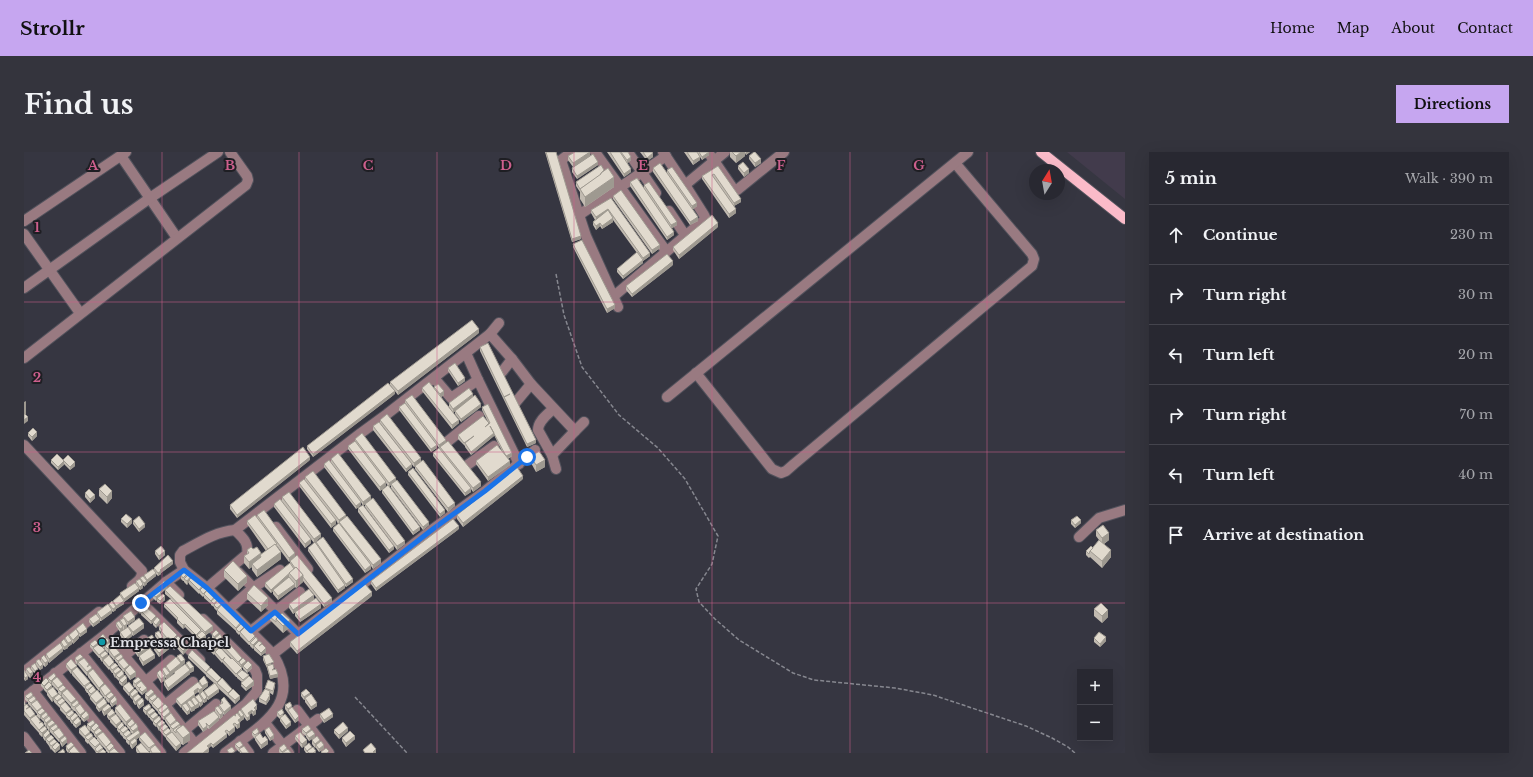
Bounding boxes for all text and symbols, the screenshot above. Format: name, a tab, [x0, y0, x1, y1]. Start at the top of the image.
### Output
text: Strollr	[20, 17, 85, 40]
text: Home	[1270, 19, 1315, 37]
text: Map	[1337, 19, 1369, 37]
text: About	[1391, 19, 1435, 37]
text: Contact	[1457, 19, 1513, 37]
button: Directions	[1396, 85, 1509, 123]
text: Find us	[24, 87, 134, 122]
text: A	[87, 157, 99, 174]
text: B	[225, 157, 235, 174]
text: C	[363, 157, 374, 174]
text: D	[500, 157, 512, 174]
text: E	[638, 157, 648, 174]
text: F	[777, 157, 786, 174]
text: G	[913, 157, 925, 174]
north arrow	[1029, 164, 1065, 200]
text: 5 min	[1165, 168, 1217, 189]
text: Walk · 390 m	[1405, 170, 1493, 187]
text: 1	[34, 219, 40, 236]
icon: ahead	[1165, 224, 1187, 246]
text: Continue	[1203, 225, 1278, 244]
text: 230 m	[1450, 226, 1493, 243]
icon: right	[1165, 284, 1187, 306]
text: Turn right	[1203, 285, 1286, 304]
text: 30 m	[1458, 286, 1493, 303]
icon: left	[1165, 344, 1187, 366]
text: Turn left	[1203, 345, 1274, 364]
text: 20 m	[1458, 346, 1493, 363]
text: 2	[33, 369, 41, 386]
icon: right	[1165, 404, 1187, 426]
text: Turn right	[1203, 405, 1286, 424]
text: 70 m	[1460, 406, 1493, 423]
route start	[518, 448, 536, 466]
icon: left	[1165, 464, 1187, 486]
text: Turn left	[1203, 465, 1274, 484]
text: 40 m	[1458, 466, 1493, 483]
text: 3	[33, 519, 41, 536]
icon: arrive	[1165, 524, 1187, 546]
text: Arrive at destination	[1203, 525, 1364, 544]
route end	[132, 594, 150, 612]
place label: Empressa Chapel	[110, 634, 230, 651]
marker: Empressa Chapel	[97, 637, 107, 647]
text: 4	[33, 669, 42, 686]
map controls	[1077, 669, 1113, 741]
button: +	[1077, 669, 1113, 705]
button: −	[1077, 705, 1113, 741]

